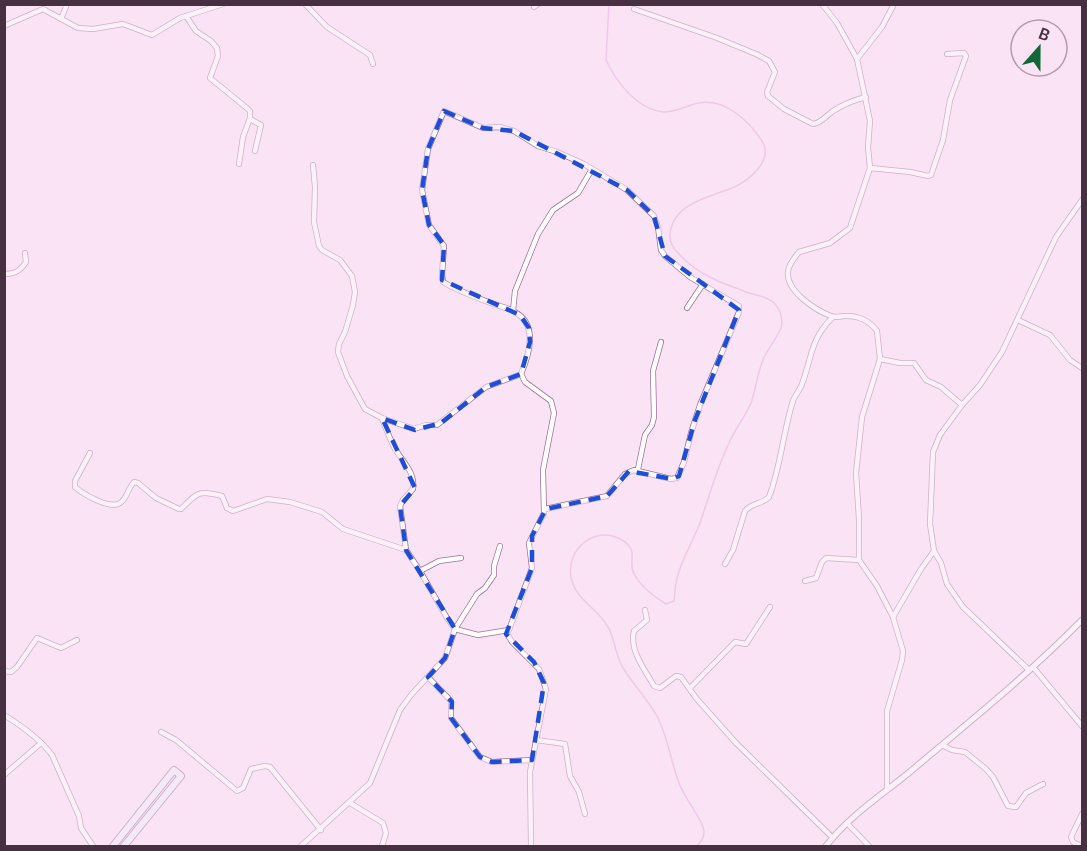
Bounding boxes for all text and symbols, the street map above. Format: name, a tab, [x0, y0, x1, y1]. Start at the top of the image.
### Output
north arrow	[1009, 18, 1069, 78]
text: B	[1036, 23, 1053, 44]

